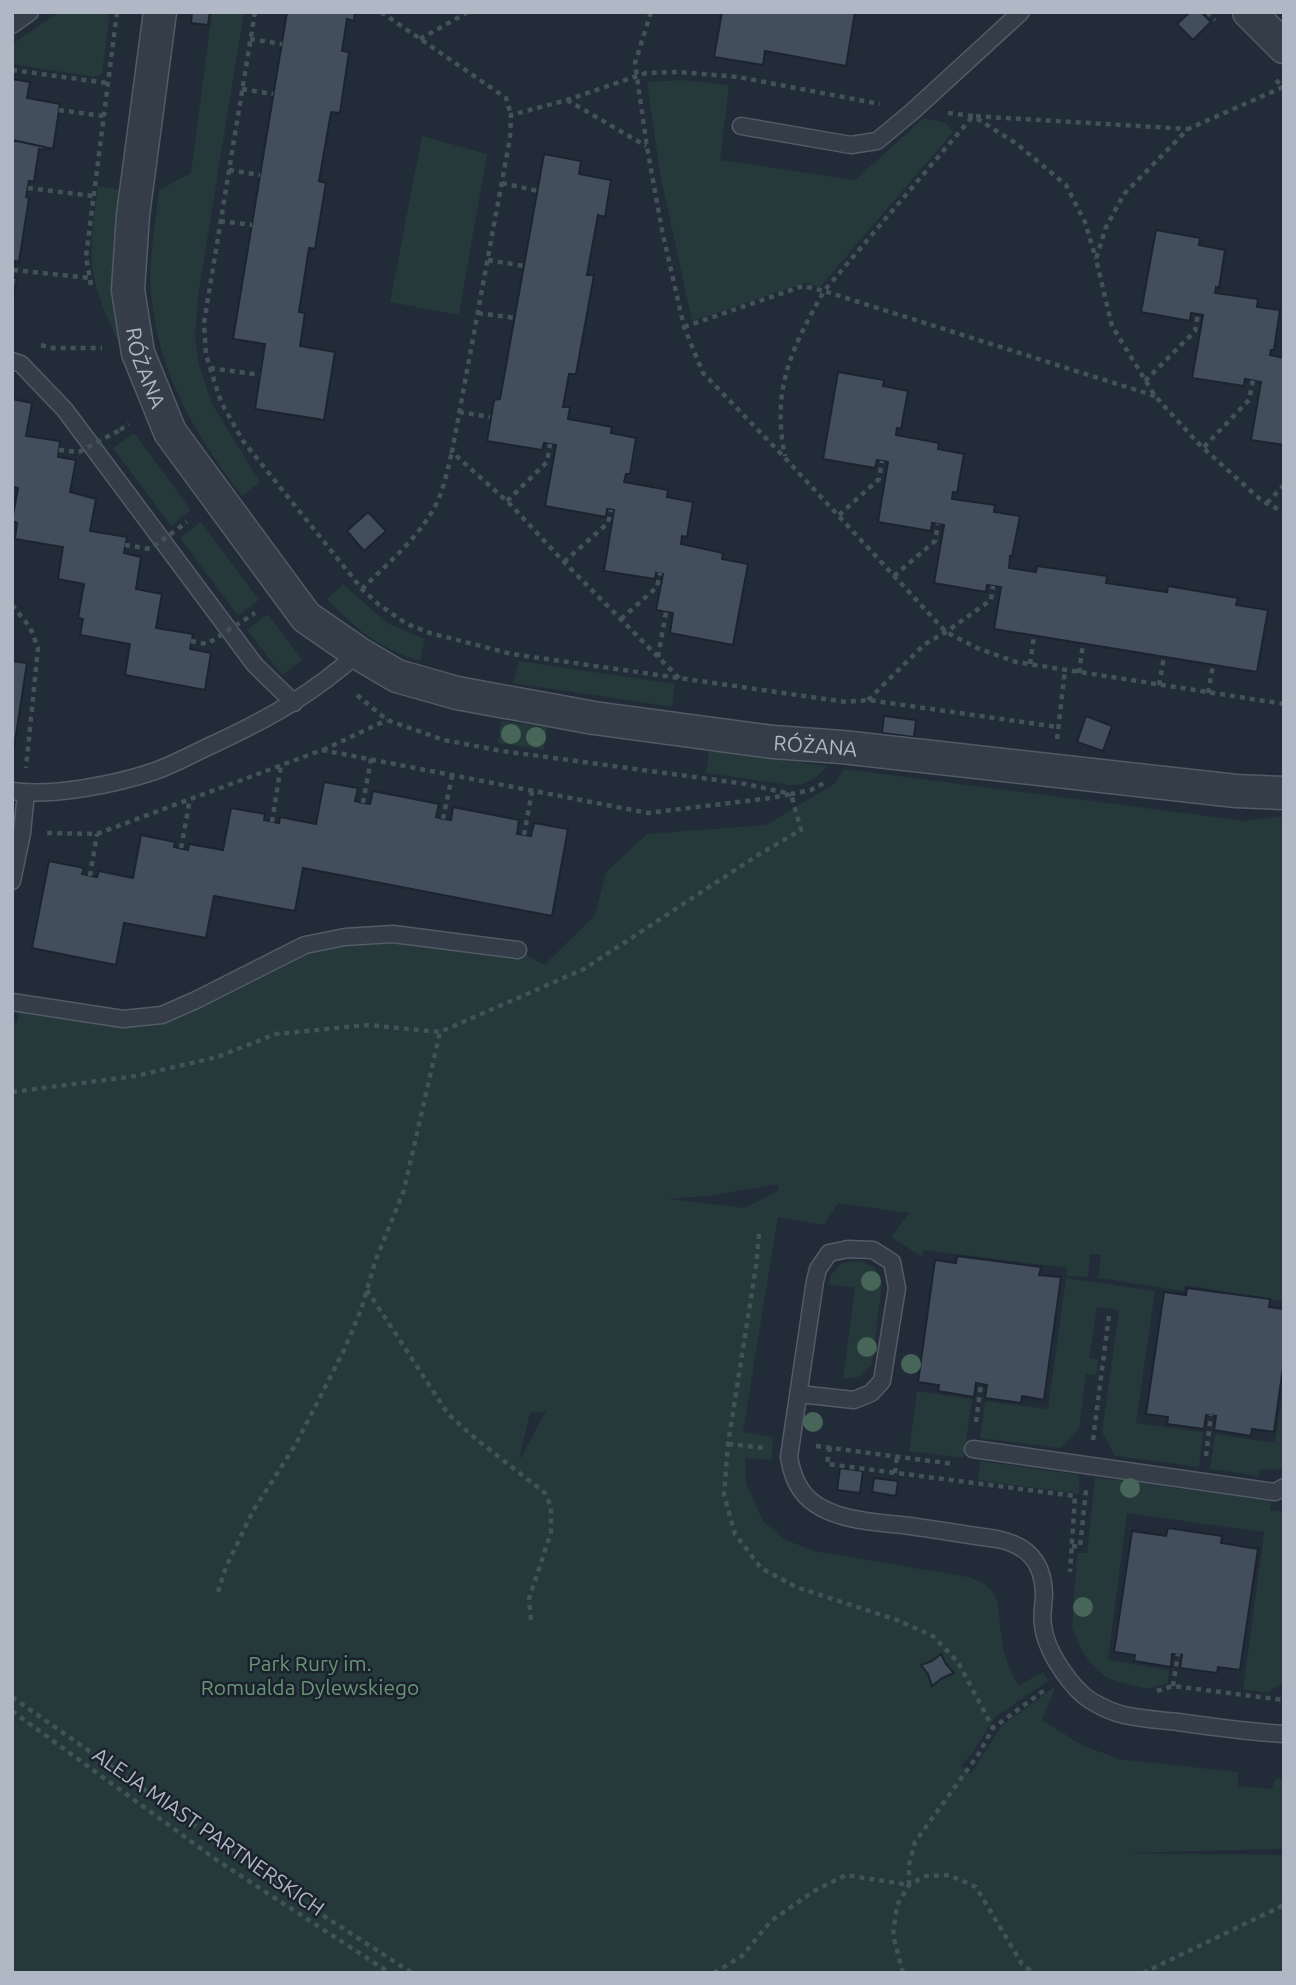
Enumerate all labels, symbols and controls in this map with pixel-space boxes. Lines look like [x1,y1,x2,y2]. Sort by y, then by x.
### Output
street label: RÓŻANA [122,326,171,412]
street label: RÓŻANA [773,730,859,761]
park label: Park Rury im. Romualda Dylewskiego [201,1651,419,1699]
street label: ALEJA MIAST PARTNERSKICH [89,1742,329,1920]

